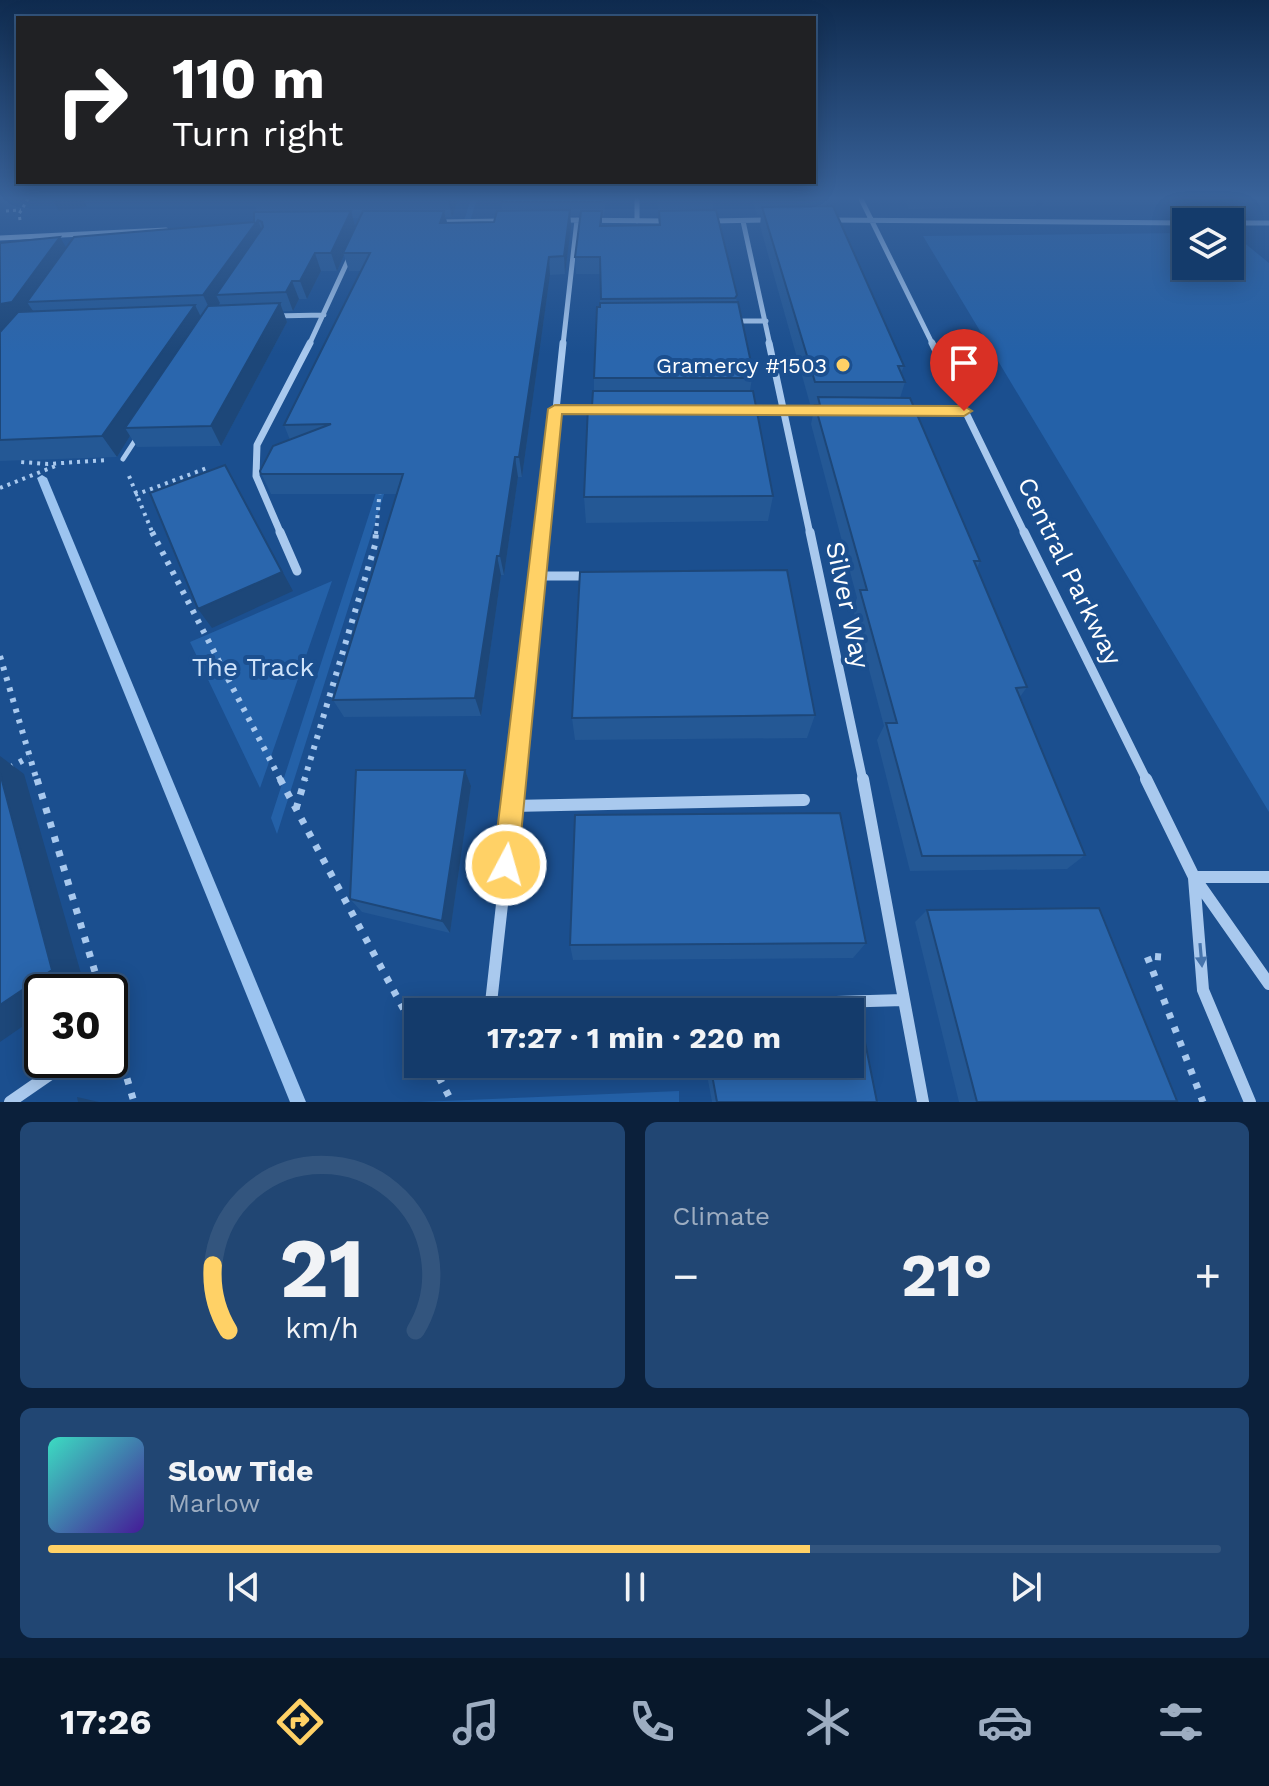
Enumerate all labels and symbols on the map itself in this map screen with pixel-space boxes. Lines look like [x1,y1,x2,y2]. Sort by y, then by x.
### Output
pin [930,329,998,411]
place label: Gramercy #1503 [656,353,827,378]
marker: Gramercy #1503 [834,356,852,374]
street label: Central Parkway [1012,472,1129,670]
street label: Silver Way [820,539,876,672]
park label: The Track [192,652,315,682]
position arrow [464,823,548,907]
one-way arrow [1194,943,1207,968]
speed limit sign: 30 [24,974,128,1078]

